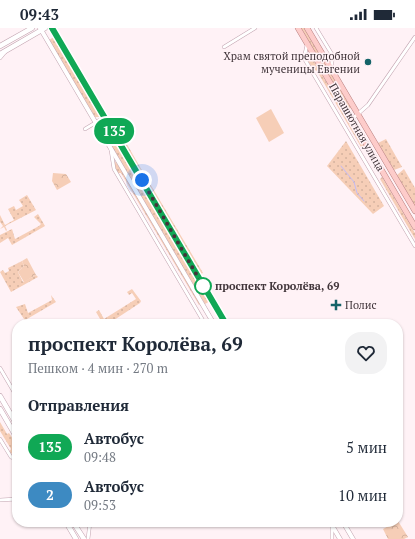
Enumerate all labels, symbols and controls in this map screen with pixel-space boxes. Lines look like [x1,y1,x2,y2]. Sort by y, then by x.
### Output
text: 09:43 [20,4,59,24]
place label: Храм святой преподобной мученицы Евгении [224,49,360,76]
marker: Храм святой преподобной мученицы Евгении [363,57,373,67]
street label: Парашютная улица [326,80,388,174]
line badge: 135 [91,118,137,144]
text: 135 [102,121,126,140]
your location [132,170,152,190]
marker: проспект Королёва, 69 [194,277,212,295]
place label: проспект Королёва, 69 [215,279,339,293]
place label: Полис [345,298,377,312]
marker: Полис [330,299,342,311]
text: проспект Королёва, 69 [28,331,243,356]
button: heart [345,332,387,374]
text: Пешком · 4 мин · 270 m [28,359,168,377]
text: Отправления [28,395,129,415]
text: Автобус [84,428,144,448]
text: 135 [38,437,62,456]
text: 5 мин [346,437,387,457]
text: 09:48 [84,448,116,466]
text: Автобус [84,476,144,496]
text: 2 [46,485,54,504]
text: 10 мин [338,485,387,505]
text: 09:53 [84,496,116,514]

